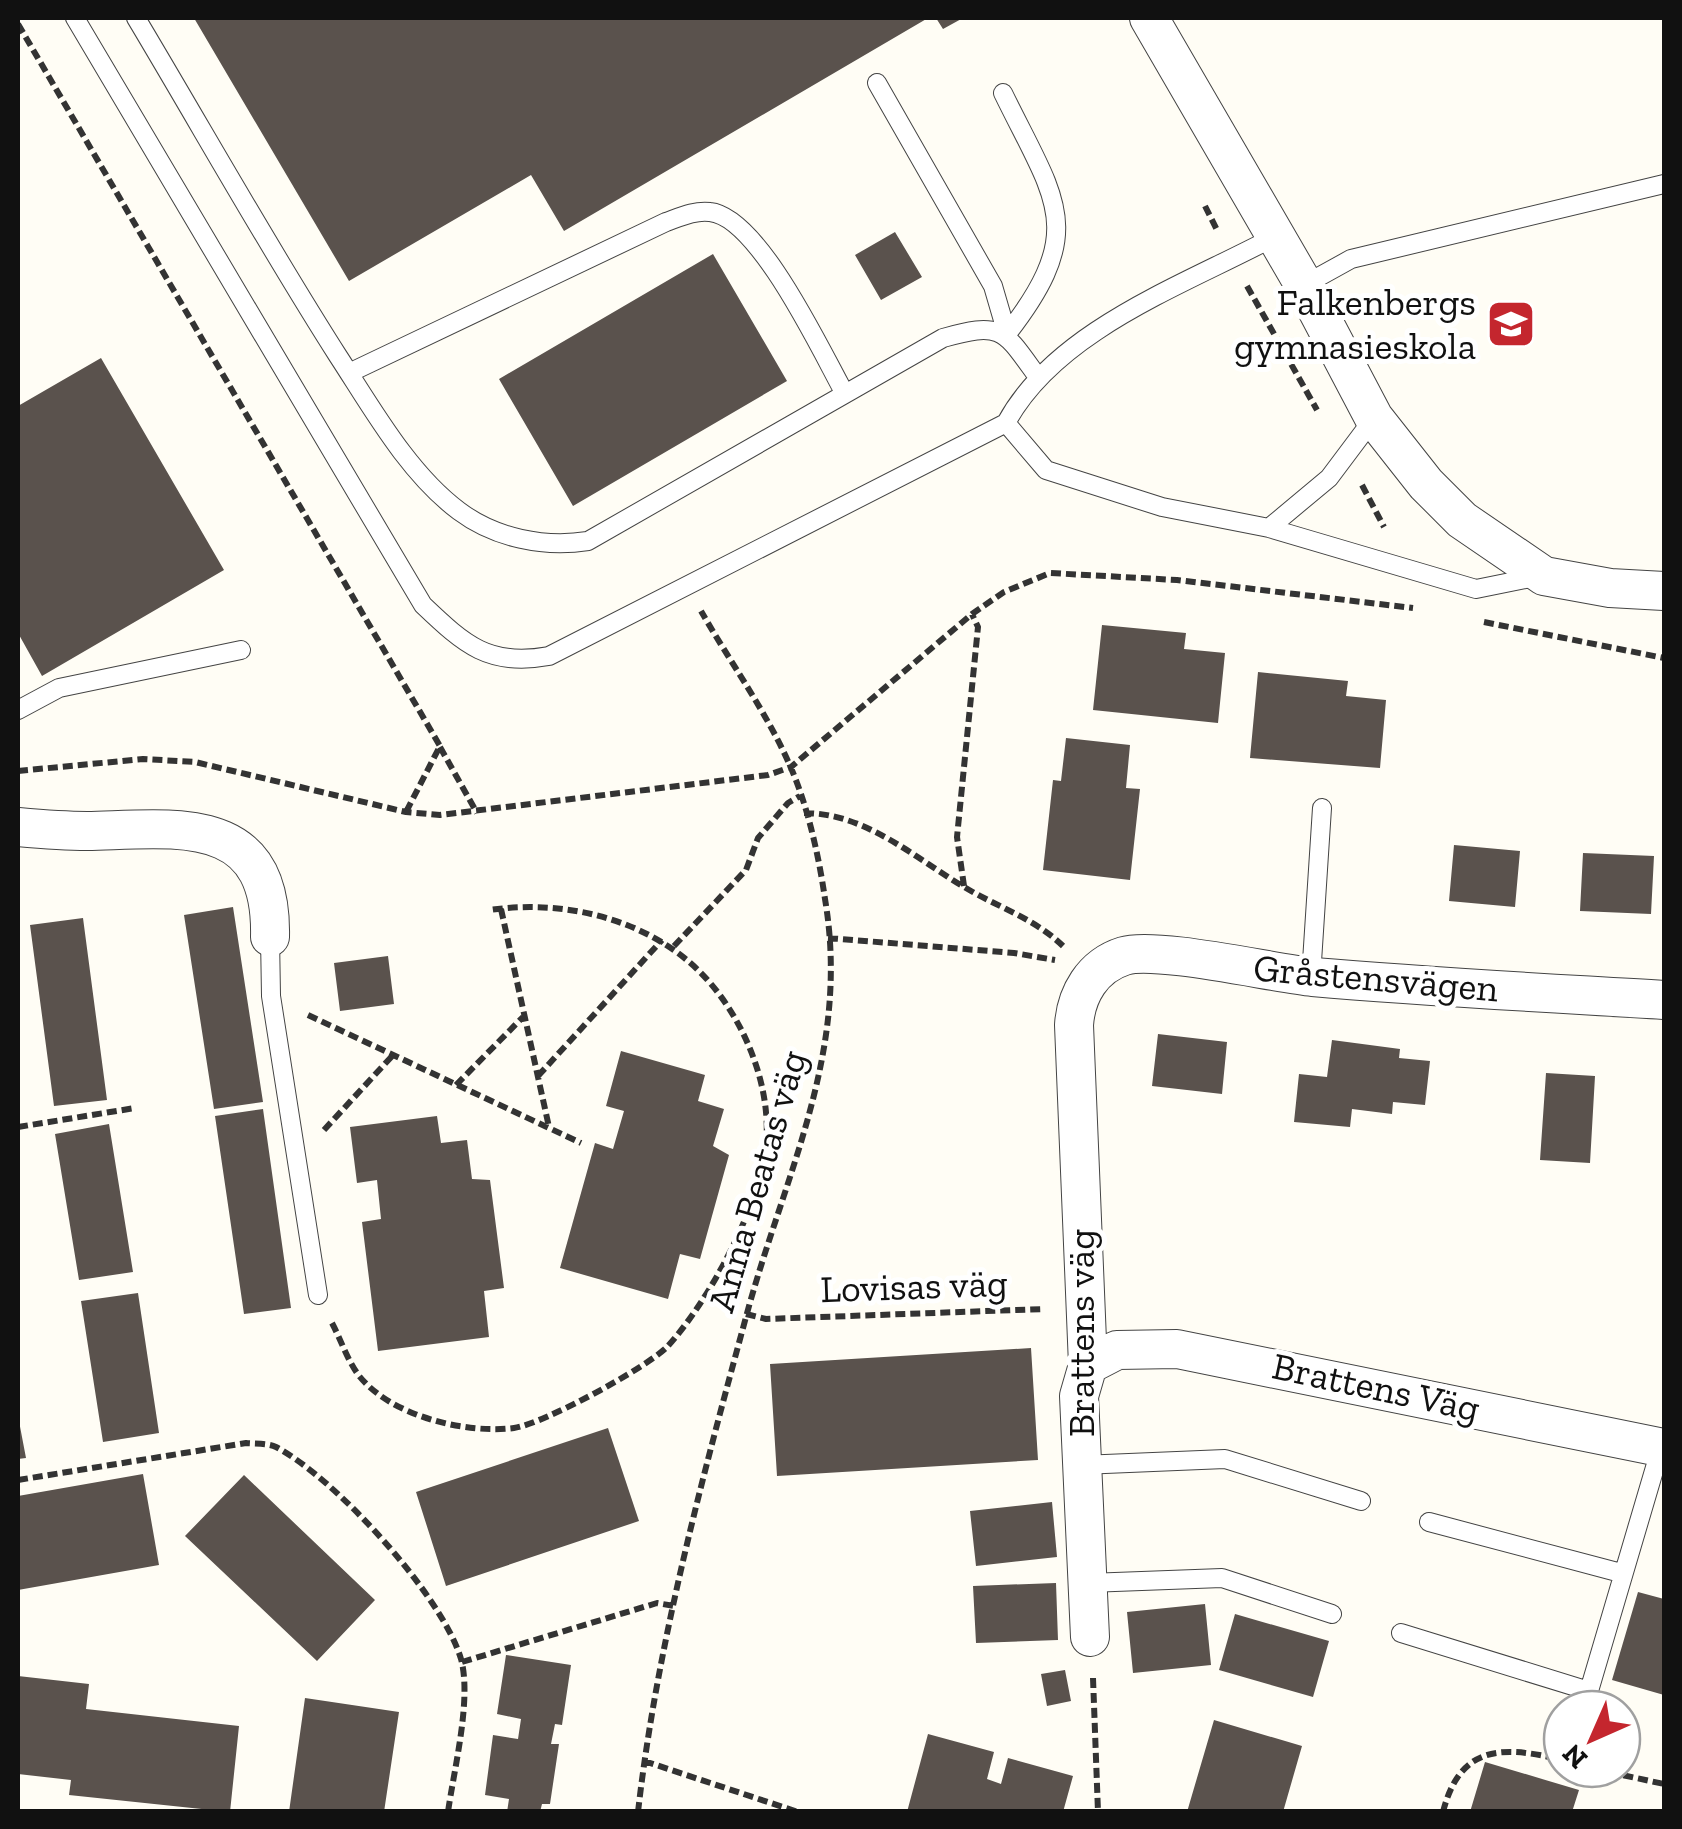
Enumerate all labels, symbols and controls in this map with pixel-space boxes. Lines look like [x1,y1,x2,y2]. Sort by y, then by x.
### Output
place label: Falkenbergs gymnasieskola [1234,279,1476,369]
school or university icon: Falkenbergs gymnasieskola [1485,298,1537,350]
street label: Gråstensvägen [1252,944,1501,1012]
street label: Anna Beatas väg [698,1045,816,1317]
street label: Brattens väg [1058,1229,1104,1437]
street label: Lovisas väg [820,1260,1009,1312]
street label: Brattens Väg [1268,1343,1484,1431]
north arrow [1542,1689,1642,1789]
text: N [1555,1737,1594,1776]

